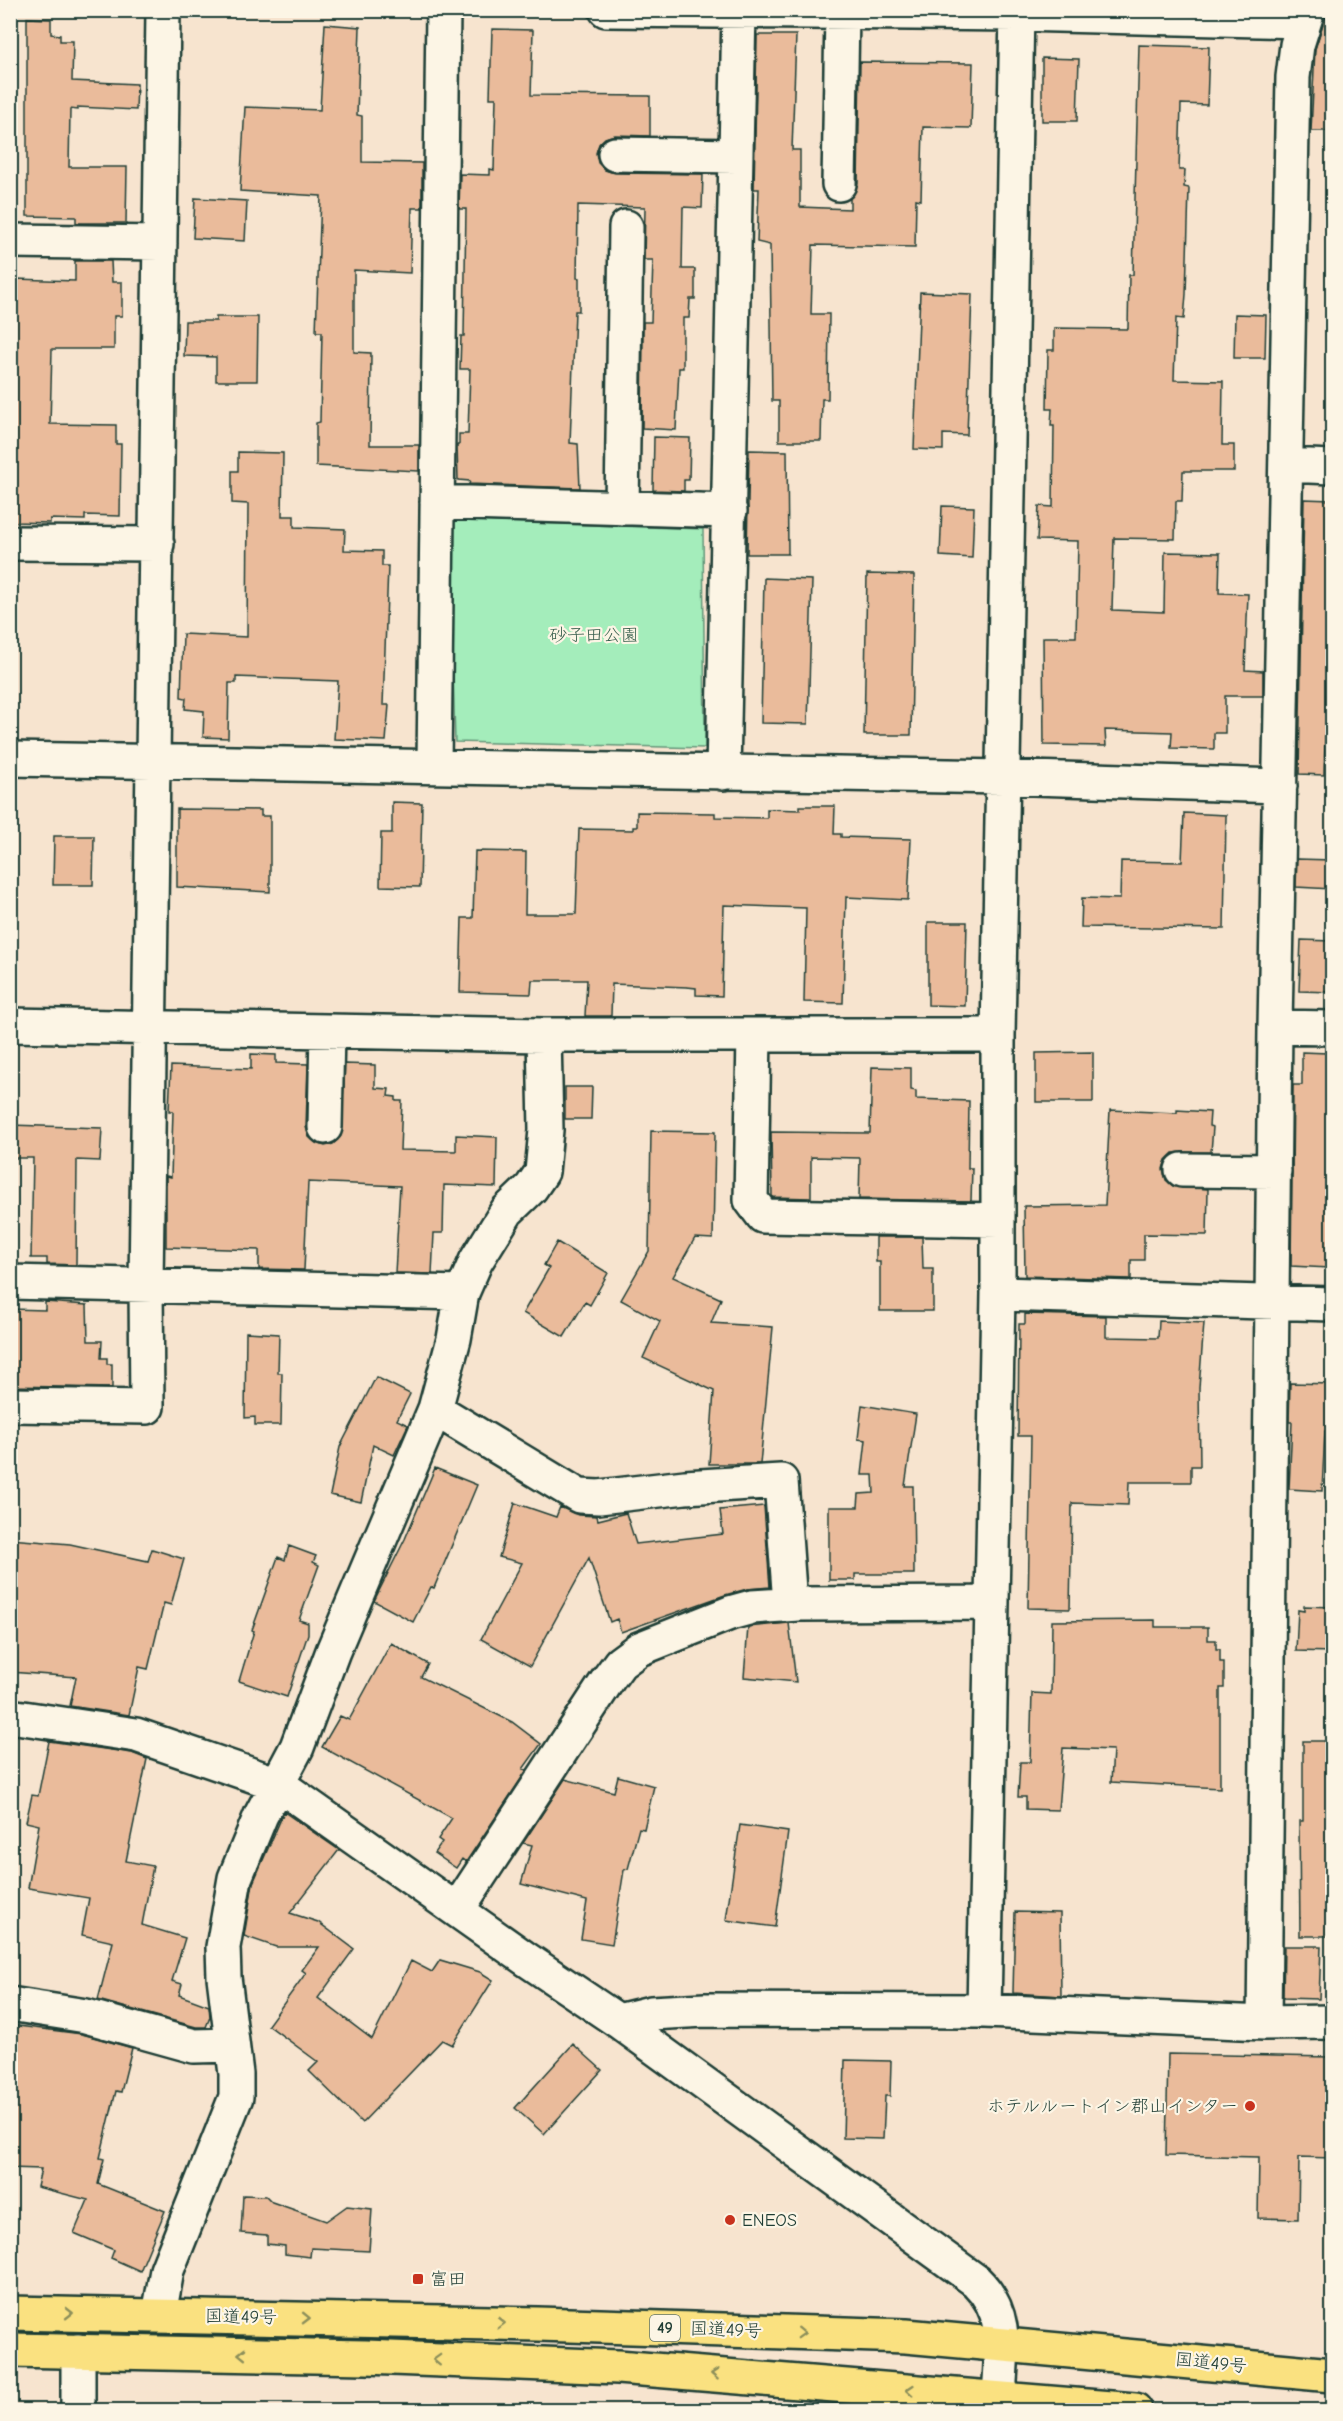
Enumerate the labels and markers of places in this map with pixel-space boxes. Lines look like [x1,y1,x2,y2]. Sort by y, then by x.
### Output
place label: ホテルルートイン郡山インター [987,2096,1238,2117]
marker: ホテルルートイン郡山インター [1243,2099,1257,2113]
place label: ENEOS [742,2210,797,2231]
marker: ENEOS [723,2213,737,2227]
place label: 富田 [430,2269,466,2290]
marker: 富田 [411,2272,425,2286]

